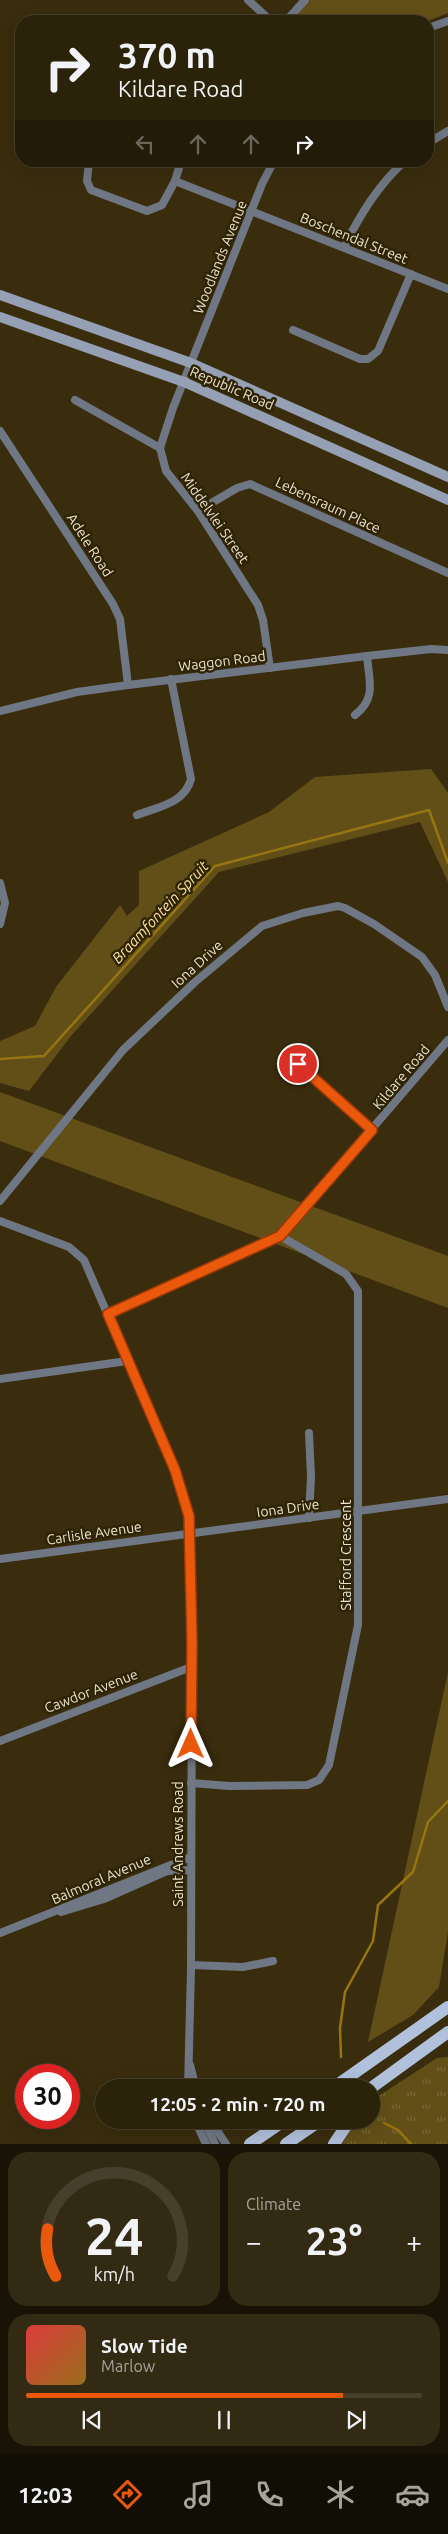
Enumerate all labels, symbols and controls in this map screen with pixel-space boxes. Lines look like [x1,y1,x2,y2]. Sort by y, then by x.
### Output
icon: right [35,35,100,100]
text: 370 m [118,35,216,75]
text: Kildare Road [118,76,243,101]
icon: left [131,130,159,158]
icon: ahead [184,130,212,158]
icon: ahead [237,130,265,158]
icon: right [290,130,318,158]
street label: Woodlands Avenue [190,198,250,316]
street label: Boschendal Street [298,209,411,267]
street label: Republic Road [188,363,276,413]
street label: Middelvlei Street [178,469,253,567]
street label: Lebensraum Place [273,474,383,536]
street label: Adele Road [64,510,116,580]
street label: Waggon Road [178,648,266,674]
water label: Braamfontein Spruit [108,857,212,967]
street label: Iona Drive [168,937,226,991]
street label: Kildare Road [369,1041,433,1113]
pin [277,1043,319,1085]
icon: arrive [284,1050,312,1078]
street label: Iona Drive [256,1496,320,1520]
street label: Stafford Crescent [338,1499,354,1610]
street label: Carlisle Avenue [45,1518,143,1548]
street label: Cawdor Avenue [42,1666,140,1716]
position arrow [164,1717,216,1769]
street label: Saint Andrews Road [170,1781,186,1907]
street label: Balmoral Avenue [49,1851,153,1907]
speed limit sign: 30 [15,2064,80,2129]
text: 12:05 · 2 min · 720 m [150,2093,325,2115]
text: Climate [246,2195,301,2213]
text: 24 [85,2207,143,2265]
text: 23° [306,2220,362,2262]
text: − [246,2226,262,2257]
text: + [406,2226,422,2257]
text: km/h [93,2264,135,2284]
text: Slow Tide [101,2335,188,2357]
text: Marlow [101,2357,155,2375]
icon: previous [78,2406,106,2434]
icon: pause [210,2406,238,2434]
icon: next [342,2406,370,2434]
icon: directions [110,2477,145,2512]
icon: music [181,2477,216,2512]
icon: phone [252,2477,287,2512]
icon: climate [323,2477,358,2512]
icon: car [395,2477,430,2512]
text: 12:03 [18,2482,73,2507]

